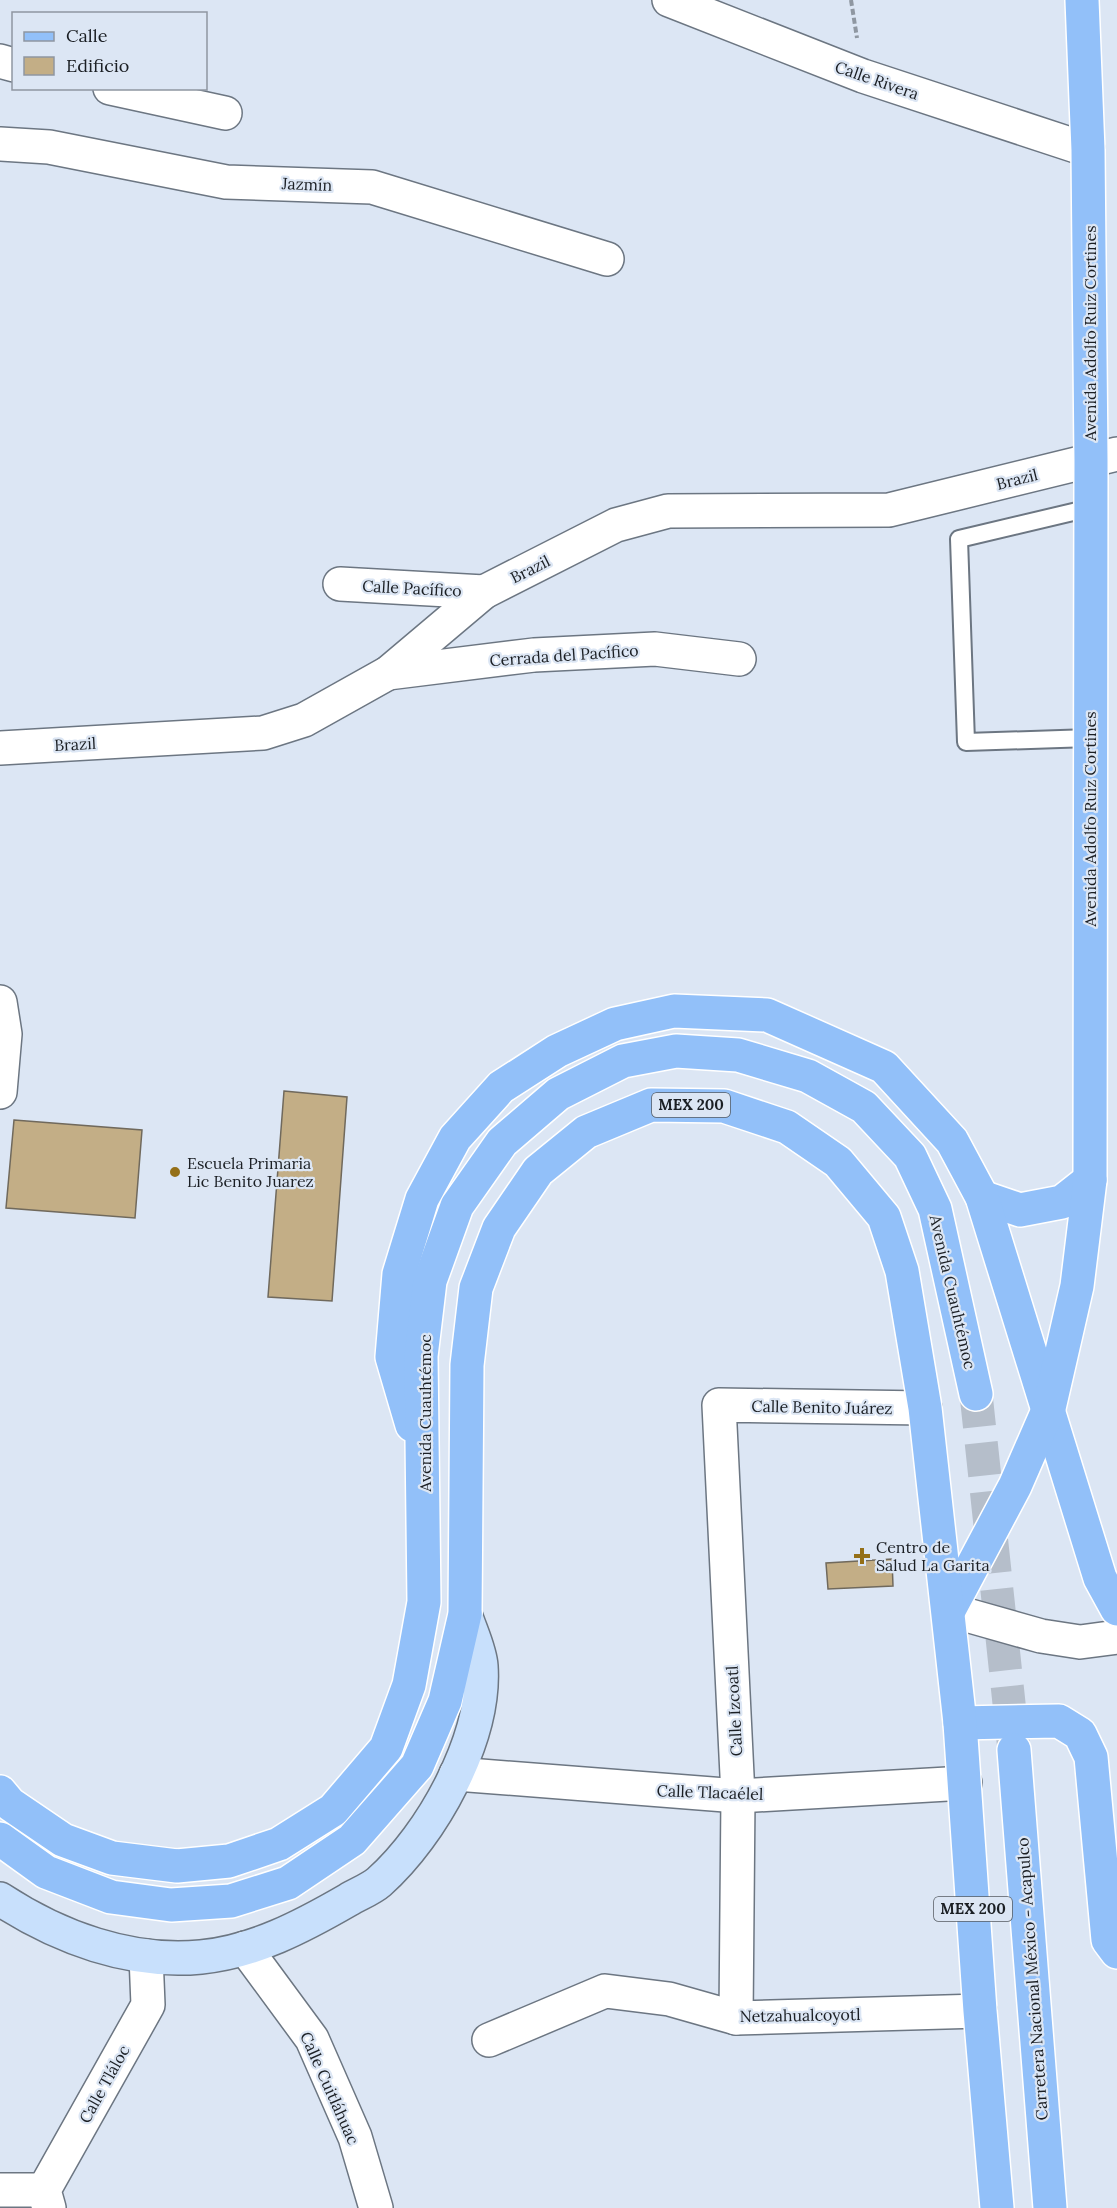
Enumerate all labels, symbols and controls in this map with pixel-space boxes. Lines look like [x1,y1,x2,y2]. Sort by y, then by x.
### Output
legend [12,12,207,90]
text: Calle [66,24,108,47]
text: Edificio [66,54,129,77]
street label: Calle Rivera [832,56,922,104]
street label: Jazmín [280,173,333,195]
street label: Avenida Adolfo Ruiz Cortines [1080,225,1100,442]
street label: Brazil [994,464,1040,494]
street label: Brazil [507,551,553,587]
street label: Calle Pacífico [362,575,462,601]
street label: Cerrada del Pacífico [489,640,639,670]
street label: Avenida Adolfo Ruiz Cortines [1080,711,1100,928]
street label: Brazil [54,733,96,755]
road number: MEX 200 [652,1093,730,1117]
place label: Escuela Primaria Lic Benito Juarez [187,1153,314,1191]
marker: Escuela Primaria Lic Benito Juarez [168,1165,182,1179]
street label: Avenida Cuauhtémoc [925,1212,980,1371]
street label: Avenida Cuauhtémoc [415,1334,435,1493]
street label: Calle Benito Juárez [751,1396,893,1418]
place label: Centro de Salud La Garita [876,1537,990,1575]
marker: Centro de Salud La Garita [853,1547,871,1565]
street label: Calle Izcoatl [722,1665,746,1757]
street label: Calle Tlacaélel [656,1780,764,1804]
street label: Carretera Nacional México - Acapulco [1012,1837,1052,2121]
road number: MEX 200 [934,1897,1012,1921]
street label: Netzahualcoyotl [739,2004,861,2026]
street label: Calle Cuitláhuac [296,2029,364,2147]
street label: Calle Tláloc [74,2041,134,2127]

